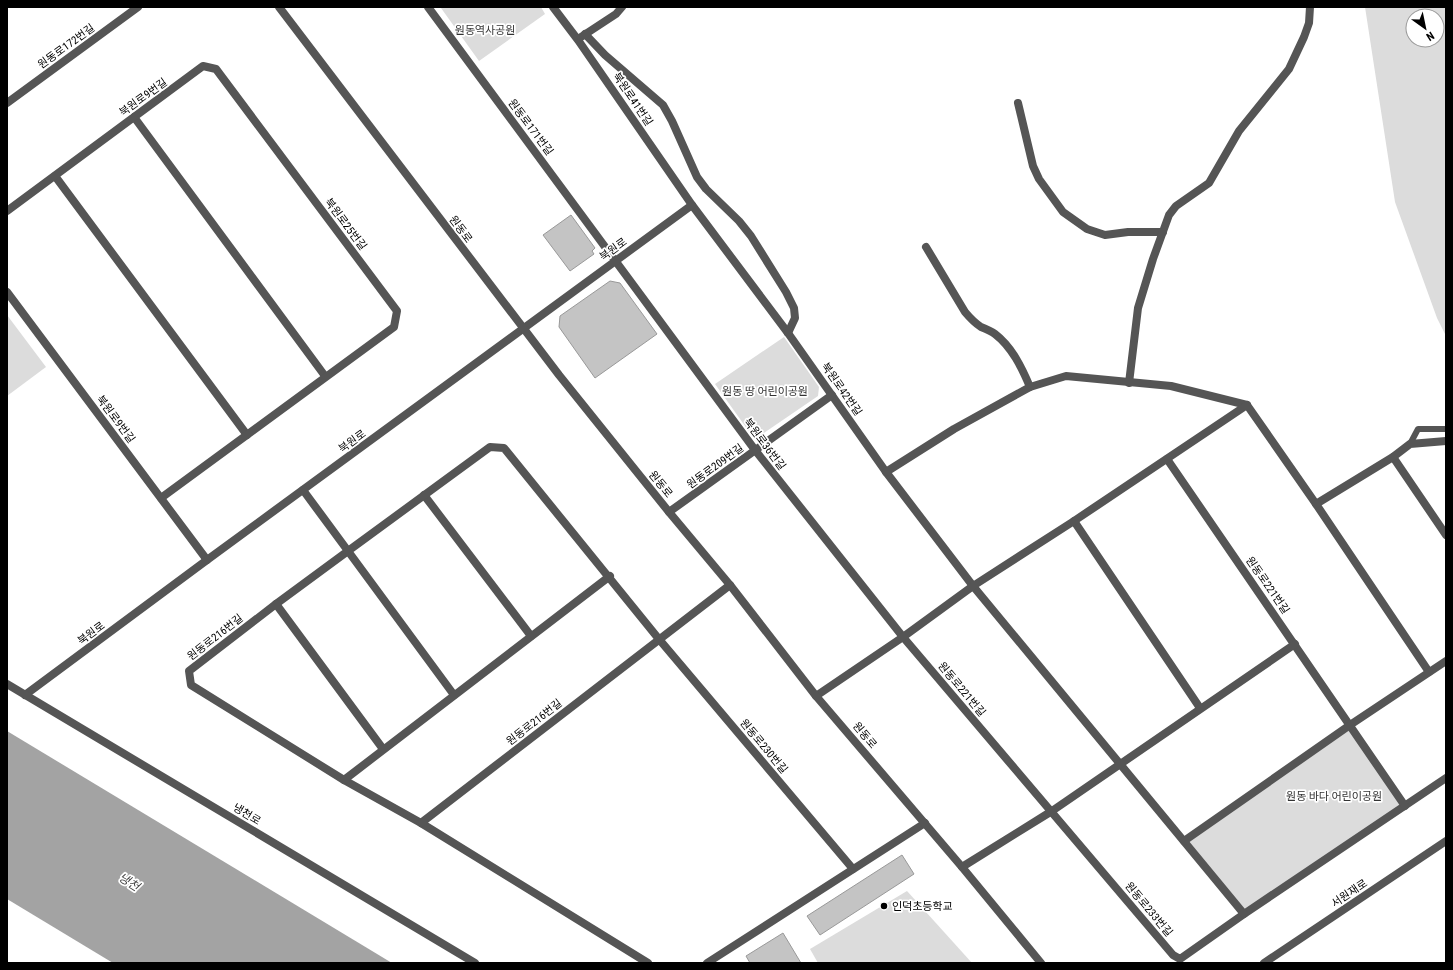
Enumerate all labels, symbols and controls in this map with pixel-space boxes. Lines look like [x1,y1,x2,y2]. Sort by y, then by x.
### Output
north arrow [1405,8,1445,48]
street label: 원동로172번길 [35,21,97,71]
park label: 원동역사공원 [455,24,515,37]
text: N [1424,29,1437,43]
street label: 북원로41번길 [610,70,655,128]
street label: 북원로9번길 [117,76,170,119]
street label: 원동로171번길 [505,97,556,158]
street label: 북원로25번길 [322,196,369,253]
street label: 원동로 [446,213,475,245]
street label: 북원로 [597,235,629,264]
street label: 북원로42번길 [819,360,865,418]
park label: 원동 땅 어린이공원 [722,385,808,398]
street label: 북원로9번길 [94,393,138,446]
street label: 북원로36번길 [741,416,788,473]
street label: 북원로 [336,427,368,456]
street label: 원동로209번길 [684,441,746,491]
street label: 원동로 [646,468,675,500]
street label: 원동로221번길 [1243,554,1292,616]
street label: 원동로216번길 [185,612,246,663]
street label: 북원로 [75,619,107,648]
street label: 원동로221번길 [935,660,988,719]
street label: 원동로216번길 [504,697,565,748]
street label: 원동로230번길 [737,717,790,776]
street label: 원동로 [850,720,879,751]
park label: 원동 바다 어린이공원 [1286,790,1382,803]
street label: 냉천로 [230,801,263,828]
water label: 냉천 [116,870,144,895]
street label: 서원재로 [1329,877,1370,910]
street label: 원동로233번길 [1122,880,1175,939]
place label: 인덕초등학교 [892,900,953,913]
marker: 인덕초등학교 [879,901,889,911]

